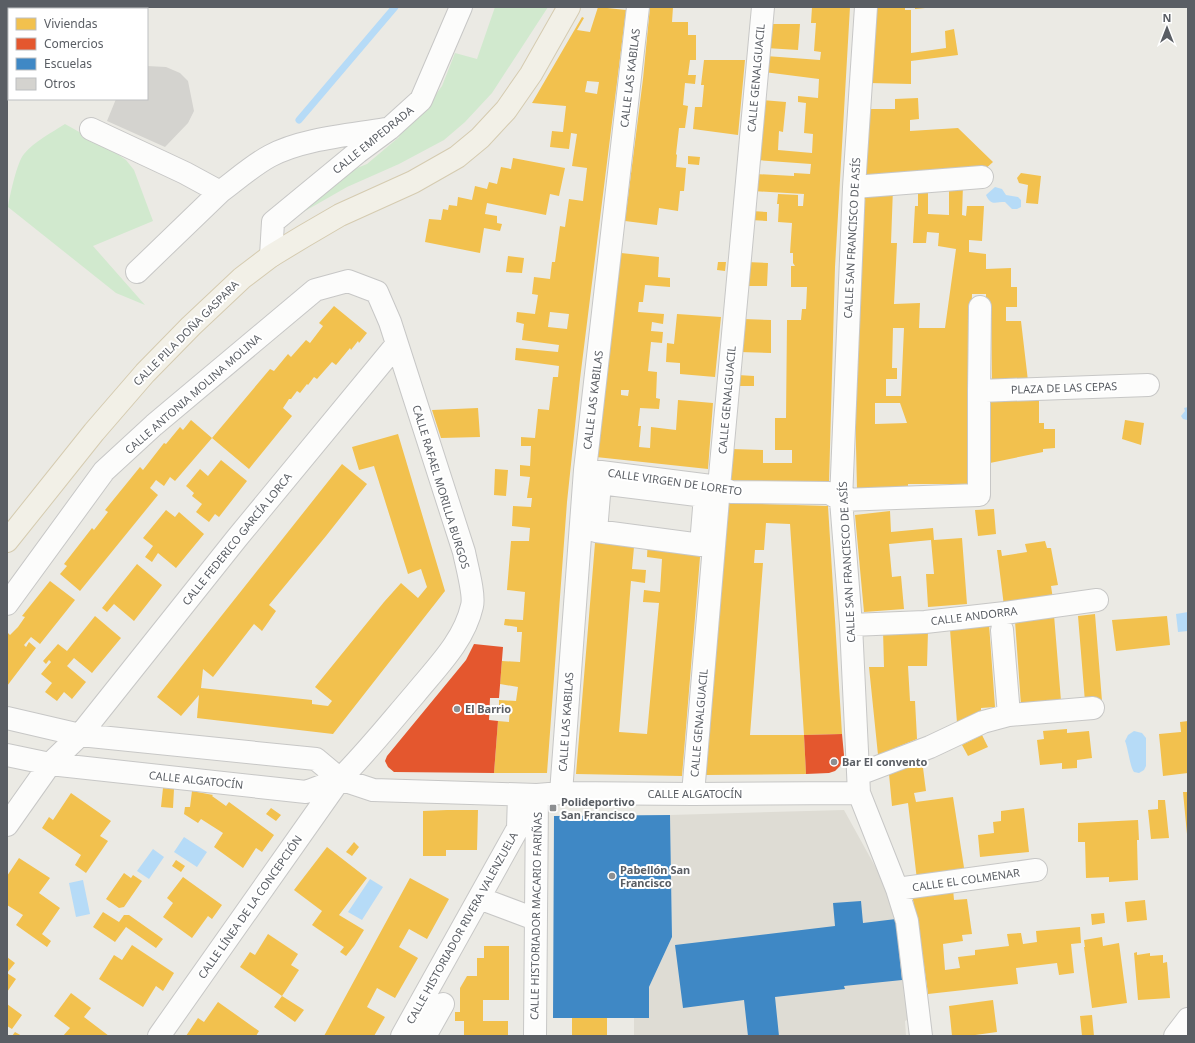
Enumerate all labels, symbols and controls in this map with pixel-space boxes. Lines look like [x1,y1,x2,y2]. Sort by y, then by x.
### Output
legend [8,8,148,100]
north arrow [1147,8,1187,48]
text: N [1163,10,1171,25]
text: Viviendas [44,15,98,32]
street label: CALLE GENALGUACIL [743,23,768,133]
street label: CALLE LAS KABILAS [616,28,643,128]
text: Comercios [44,35,104,52]
text: Escuelas [44,55,92,72]
text: Otros [44,75,76,92]
street label: CALLE EMPEDRADA [329,102,417,177]
street label: CALLE SAN FRANCISCO DE ASÍS [840,157,863,319]
street label: CALLE PILA DOÑA GASPARA [130,276,242,389]
street label: CALLE ANTONIA MOLINA MOLINA [121,330,265,457]
street label: CALLE GENALGUACIL [714,345,739,455]
street label: CALLE LAS KABILAS [579,350,606,450]
street label: PLAZA DE LAS CEPAS [1010,378,1118,397]
street label: CALLE RAFAEL MORILLA BURGOS [409,403,474,571]
street label: CALLE VIRGEN DE LORETO [607,465,743,498]
street label: CALLE FEDERICO GARCÍA LORCA [178,468,295,608]
street label: CALLE SAN FRANCISCO DE ASÍS [835,481,858,643]
street label: CALLE ANDORRA [930,603,1019,628]
street label: CALLE GENALGUACIL [686,668,711,778]
street label: CALLE LAS KABILAS [555,672,576,772]
place label: El Barrio [465,701,511,716]
marker: El Barrio [452,704,462,714]
place label: Bar El convento [842,754,927,769]
marker: Bar El convento [829,757,839,767]
street label: CALLE ALGATOCÍN [148,767,244,792]
street label: CALLE ALGATOCÍN [648,786,742,801]
place label: Polideportivo San Francisco [561,794,635,822]
marker: Polideportivo San Francisco [548,803,558,813]
street label: CALLE HISTORIADOR MACARIO FARIÑAS [526,812,545,1020]
street label: CALLE HISTORIADOR RIVERA VALENZUELA [402,828,521,1027]
street label: CALLE LÍNEA DE LA CONCEPCIÓN [194,832,305,981]
place label: Pabellón San Francisco [620,862,690,890]
street label: CALLE EL COLMENAR [911,864,1021,894]
marker: Pabellón San Francisco [607,871,617,881]

